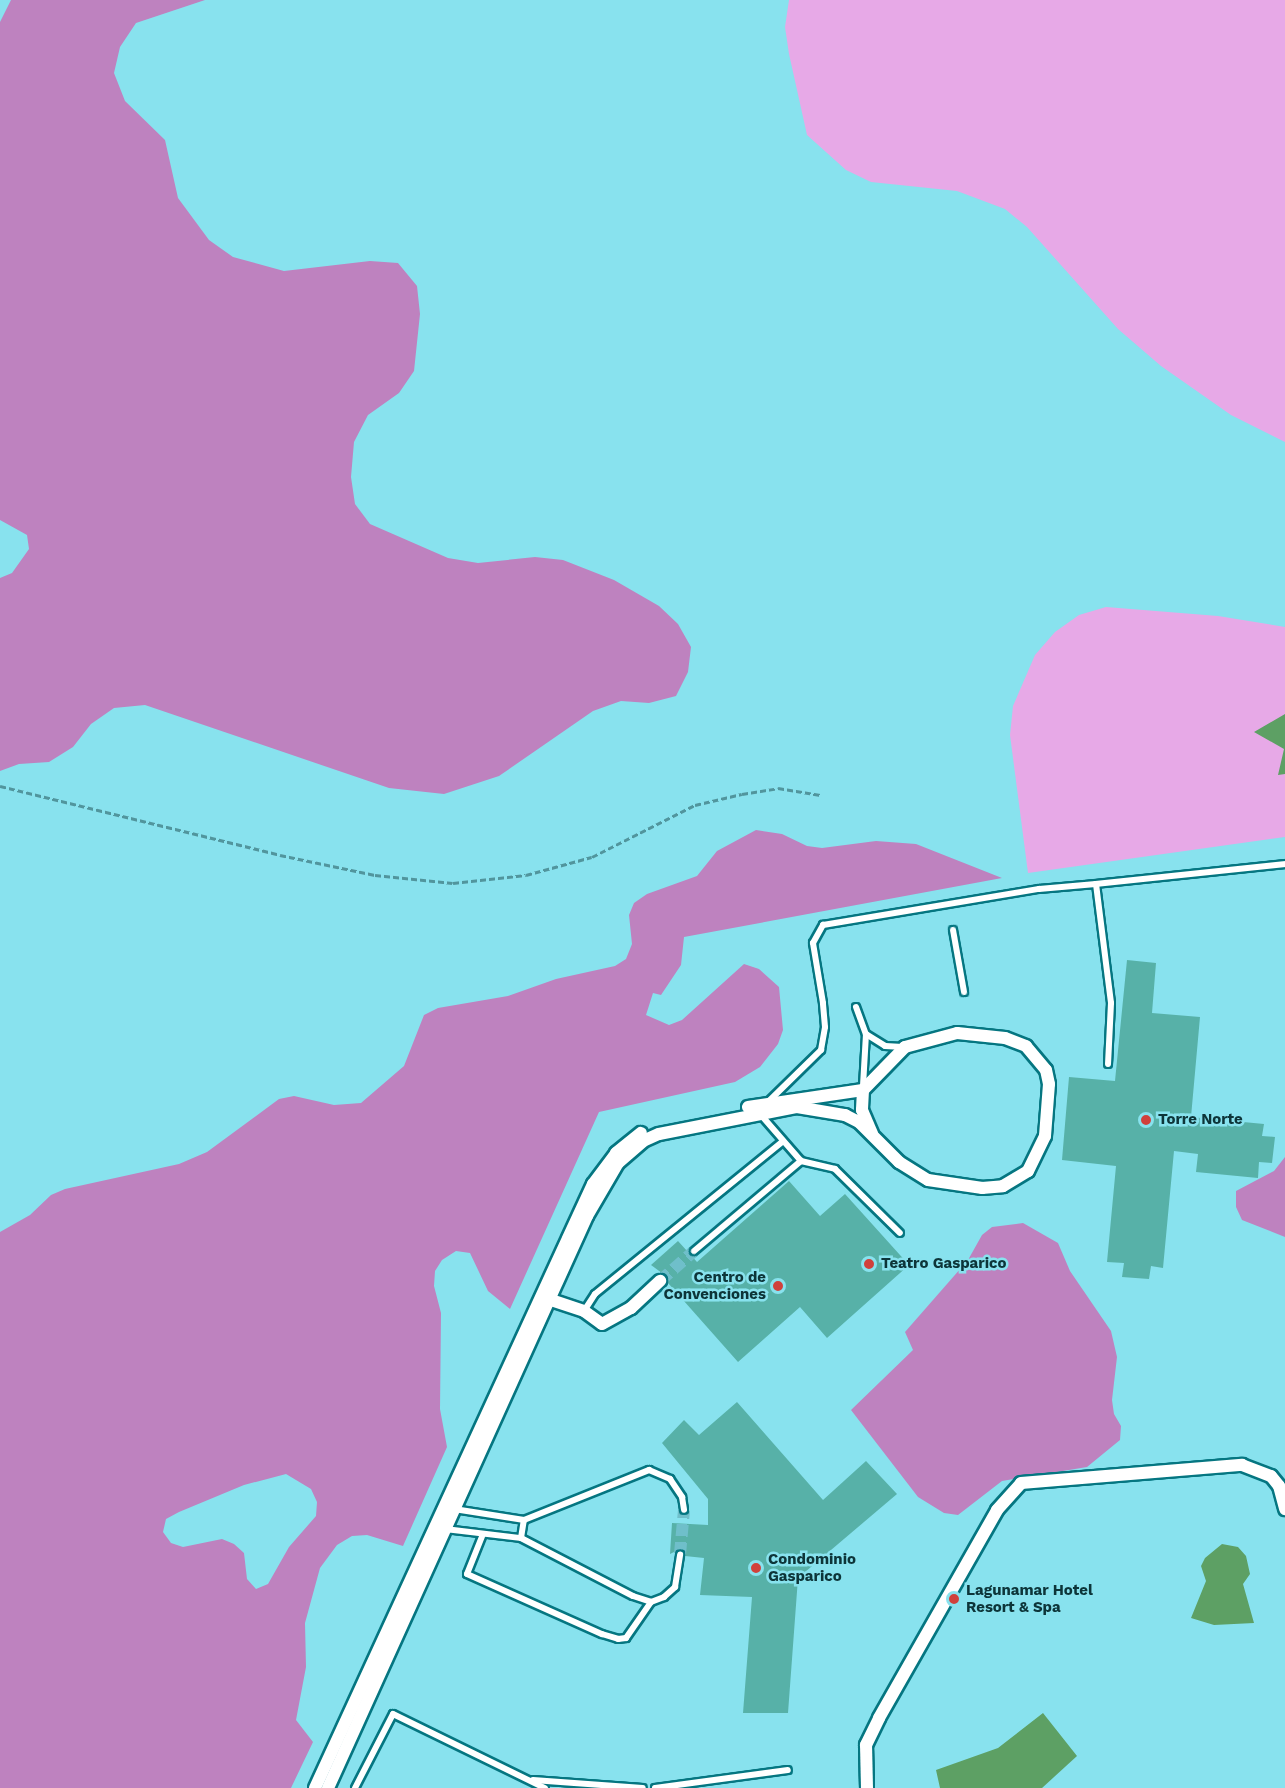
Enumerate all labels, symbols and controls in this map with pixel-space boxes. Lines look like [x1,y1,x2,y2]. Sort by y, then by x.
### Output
place label: Torre Norte [1158,1111,1243,1129]
marker: Torre Norte [1139,1113,1153,1127]
place label: Teatro Gasparico [881,1255,1007,1273]
marker: Teatro Gasparico [862,1257,876,1271]
place label: Centro de Convenciones [664,1268,766,1303]
marker: Centro de Convenciones [771,1279,785,1293]
place label: Condominio Gasparico [768,1550,856,1585]
marker: Condominio Gasparico [749,1561,763,1575]
place label: Lagunamar Hotel Resort & Spa [966,1581,1093,1616]
marker: Lagunamar Hotel Resort & Spa [947,1592,961,1606]

